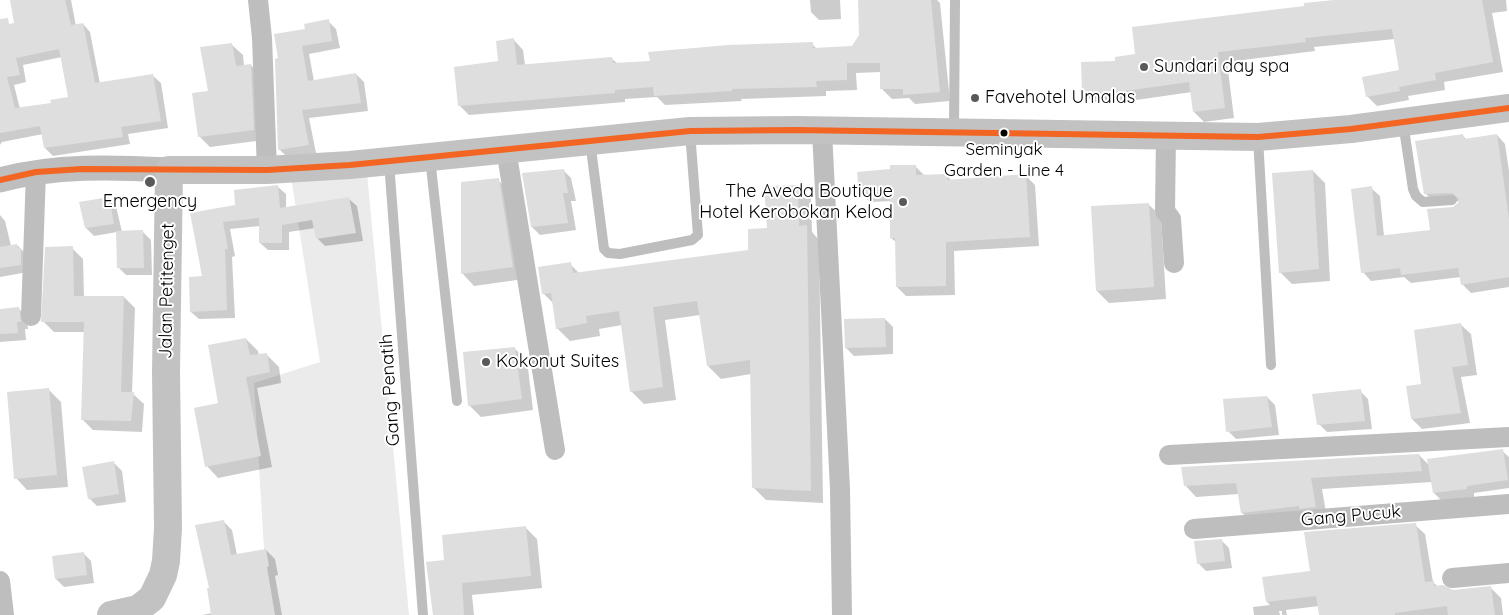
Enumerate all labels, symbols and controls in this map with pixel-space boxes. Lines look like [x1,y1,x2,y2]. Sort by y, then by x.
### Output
place label: Sundari day spa [1154,56,1289,78]
marker: Sundari day spa [1138,61,1150,73]
place label: Favehotel Umalas [985,87,1135,109]
marker: Favehotel Umalas [969,92,981,104]
marker: Seminyak Garden - Line 4 [999,128,1009,138]
place label: Seminyak Garden - Line 4 [944,140,1064,180]
marker: Emergency [143,175,157,189]
place label: The Aveda Boutique Hotel Kerobokan Kelod [699,181,893,223]
place label: Emergency [103,191,197,213]
marker: The Aveda Boutique Hotel Kerobokan Kelod [897,196,909,208]
street label: Jalan Petitenget [155,223,179,359]
street label: Gang Penatih [375,333,405,447]
place label: Kokonut Suites [496,351,619,373]
marker: Kokonut Suites [480,356,492,368]
street label: Gang Pucuk [1300,501,1402,531]

